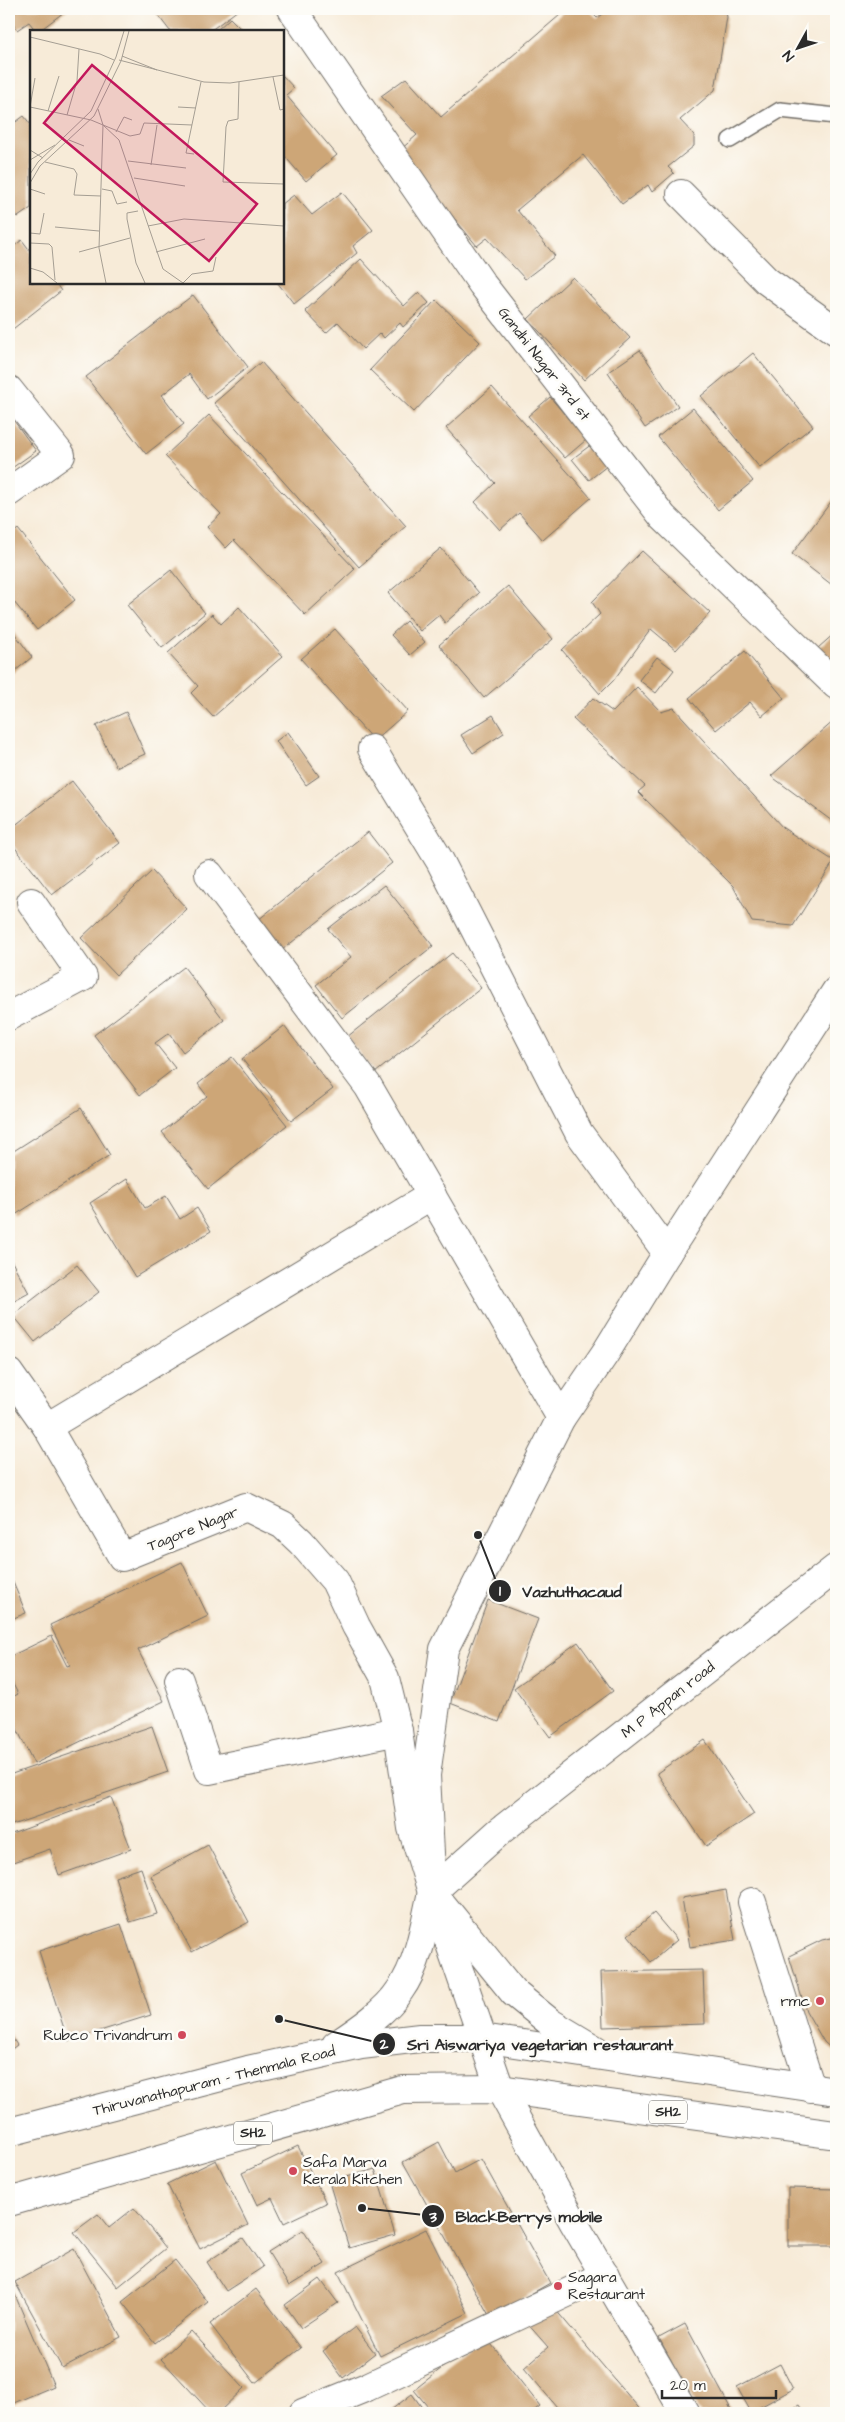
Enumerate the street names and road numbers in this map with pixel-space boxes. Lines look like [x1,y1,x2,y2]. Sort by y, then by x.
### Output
street label: Gandhi Nagar 3rd st [492,303,595,426]
street label: Tagore Nagar [144,1501,242,1558]
street label: M P Appan road [617,1657,719,1743]
street label: Thiruvanathapuram - Thenmala Road [91,2041,338,2121]
road number: SH2 [649,2100,687,2124]
road number: SH2 [234,2122,272,2144]

